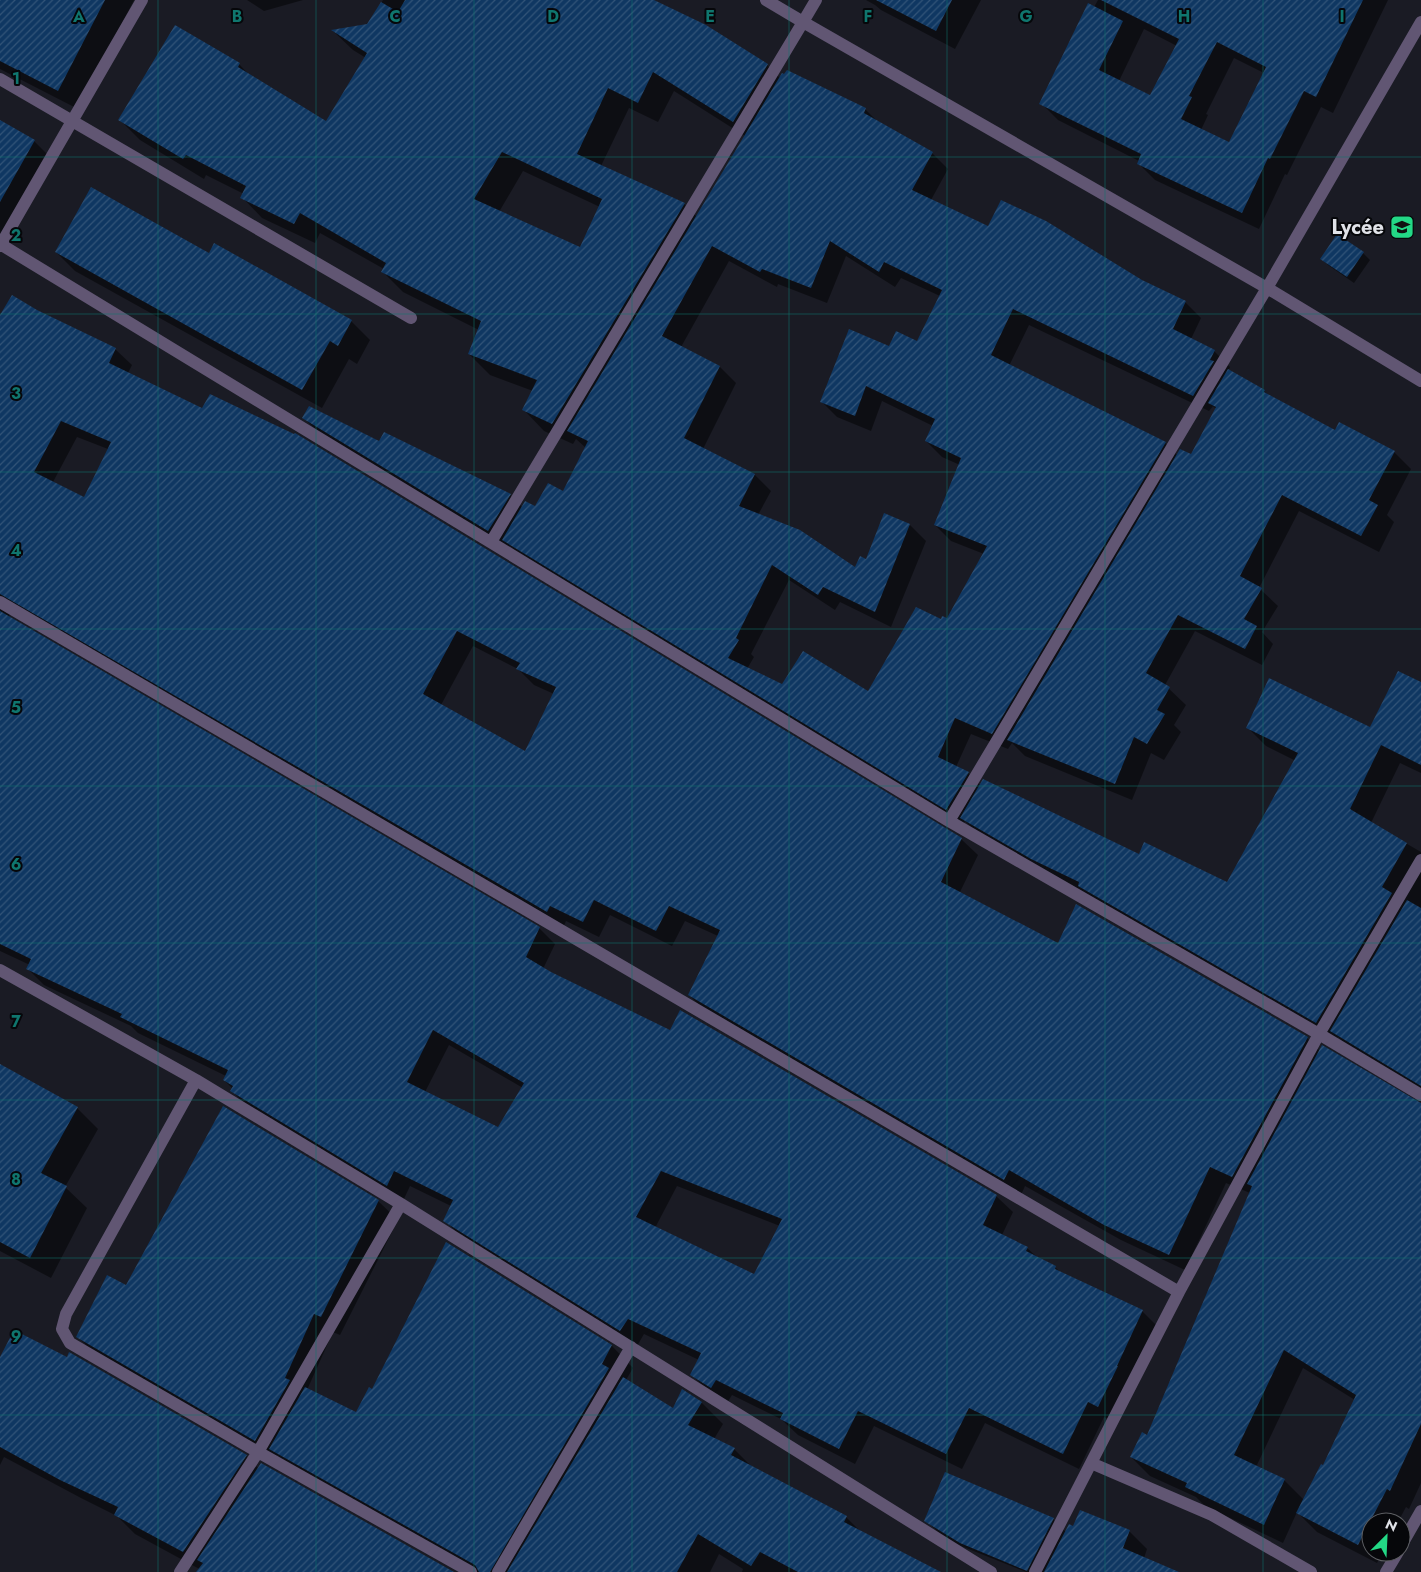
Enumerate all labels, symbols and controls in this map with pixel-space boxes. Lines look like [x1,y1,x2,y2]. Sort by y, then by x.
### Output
text: A [72,5,85,28]
text: B [232,5,242,28]
text: C [389,5,401,28]
text: D [547,5,559,28]
text: E [705,5,715,28]
text: F [864,5,872,28]
text: G [1019,5,1033,28]
text: H [1178,5,1190,28]
text: I [1339,5,1345,28]
text: 1 [12,67,20,90]
place label: Lycée [1332,213,1384,242]
school or university icon: Lycée [1389,214,1415,240]
text: 2 [11,224,21,247]
text: 3 [11,382,21,405]
text: 4 [10,539,22,562]
text: 5 [11,696,21,719]
text: 6 [11,853,21,876]
text: 7 [11,1010,21,1033]
text: 8 [11,1168,21,1191]
text: 9 [11,1325,21,1348]
north arrow [1361,1512,1411,1562]
text: N [1382,1514,1400,1537]

